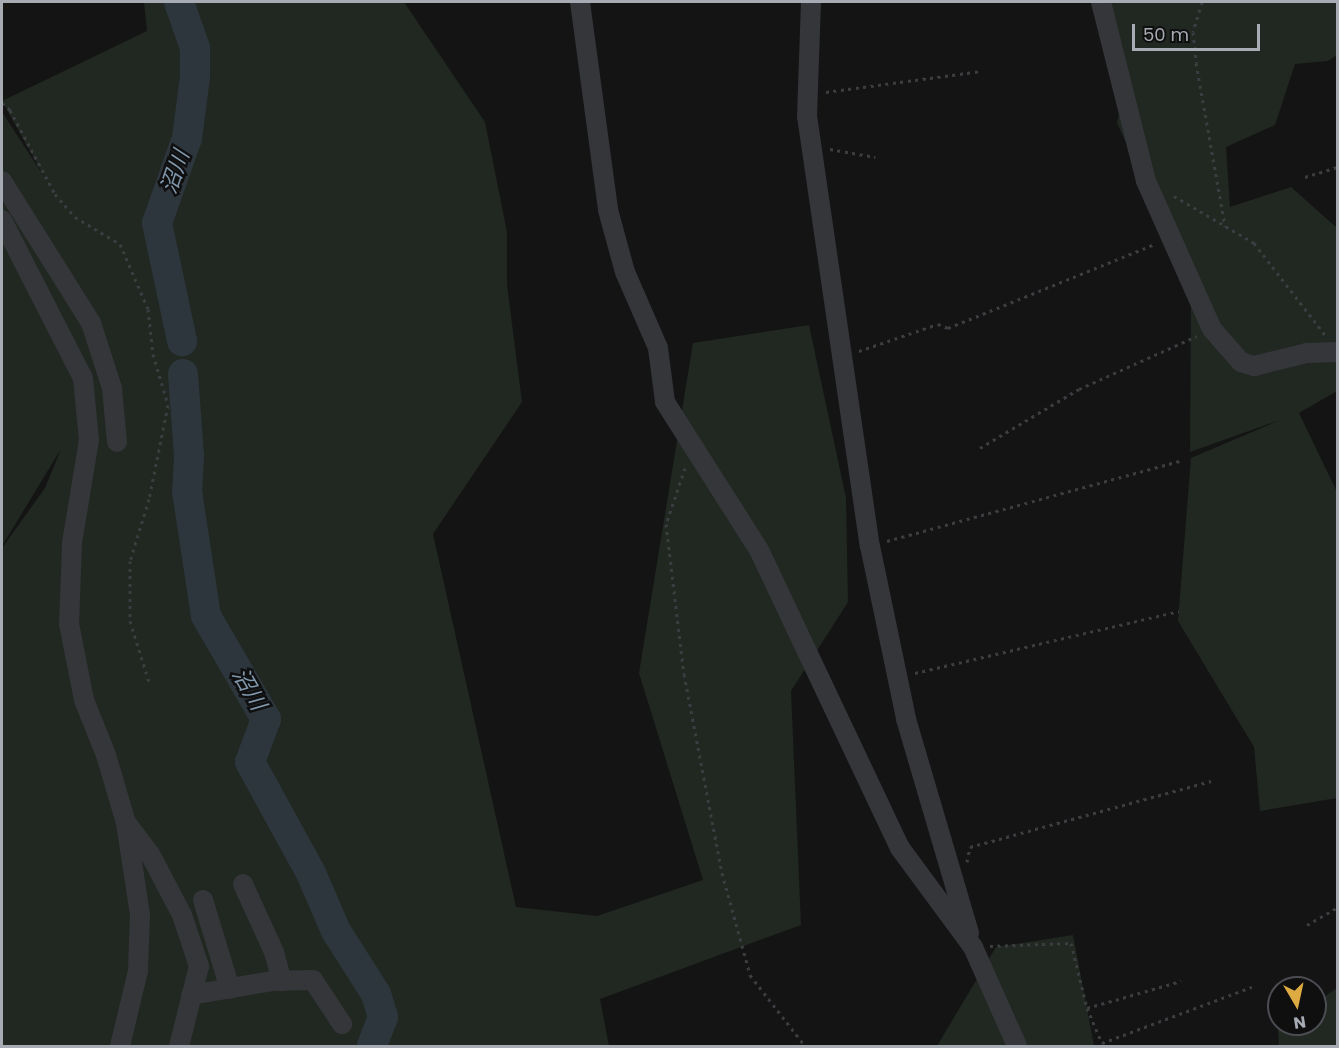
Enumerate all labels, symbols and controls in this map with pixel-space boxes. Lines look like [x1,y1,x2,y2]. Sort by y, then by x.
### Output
scale bar [1135,12,1262,50]
text: 50 m [1143,22,1189,47]
water label: 沼川 [155,147,195,197]
water label: 沼川 [227,663,271,715]
north arrow [1267,976,1327,1036]
text: N [1292,1010,1307,1035]

